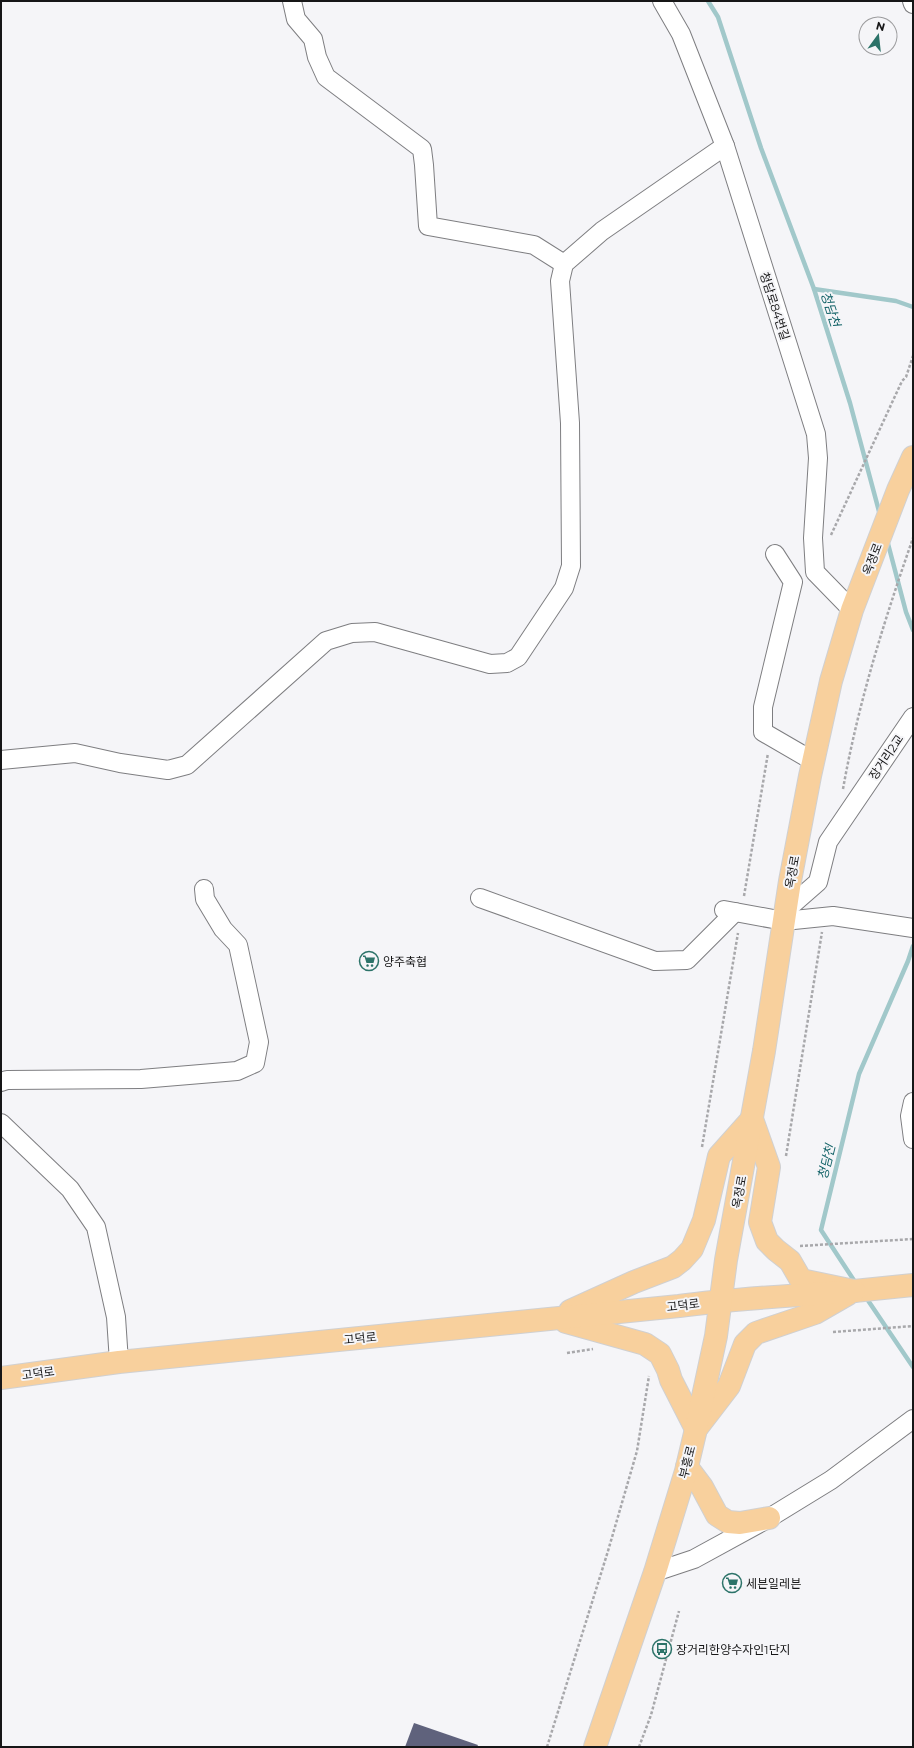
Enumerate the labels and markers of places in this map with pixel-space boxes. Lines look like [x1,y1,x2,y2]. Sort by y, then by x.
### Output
supermarket icon: 양주축협 [358,950,380,972]
place label: 양주축협 [383,954,427,969]
supermarket icon: 세븐일레븐 [721,1572,743,1594]
place label: 세븐일레븐 [746,1576,801,1591]
bus stop icon: 장거리한양수자인1단지 [651,1638,673,1660]
place label: 장거리한양수자인1단지 [676,1642,791,1657]

